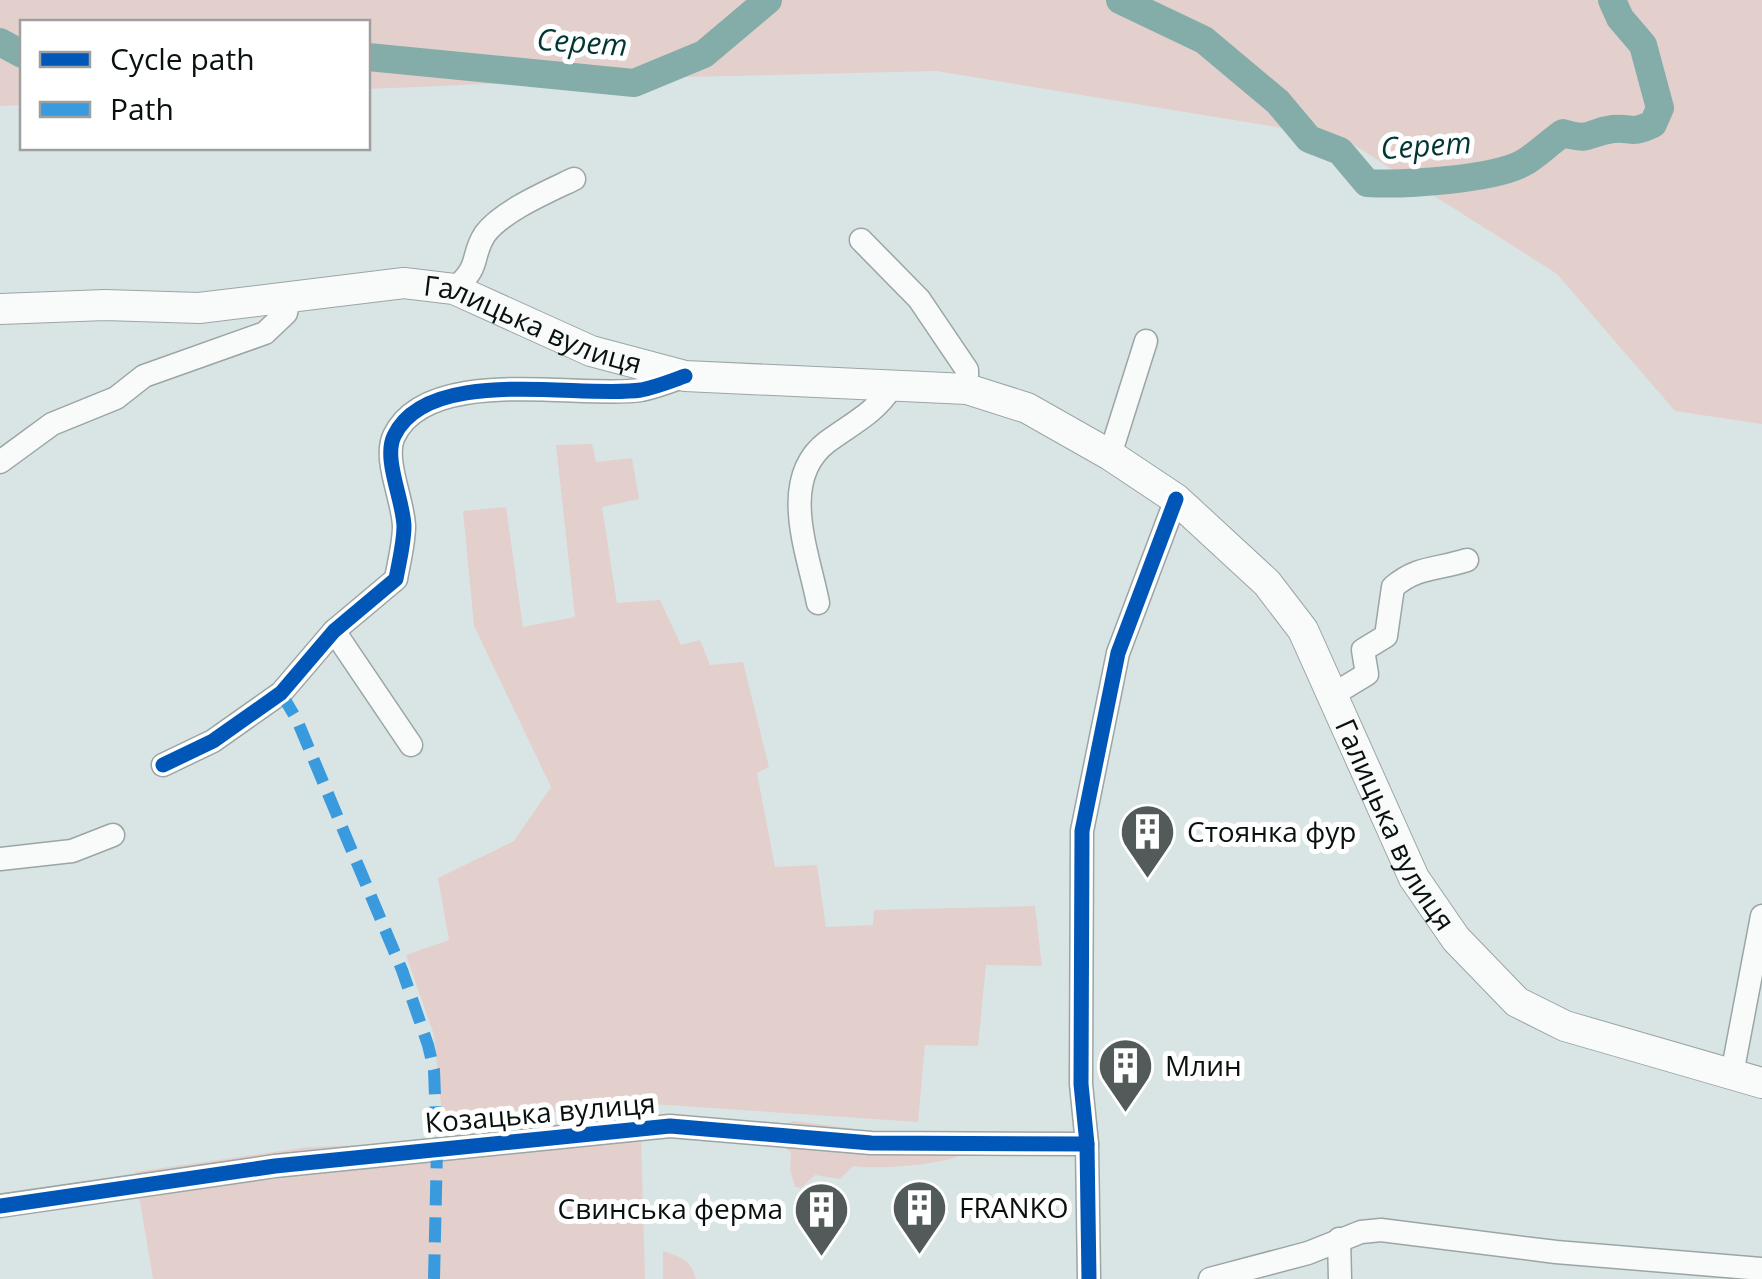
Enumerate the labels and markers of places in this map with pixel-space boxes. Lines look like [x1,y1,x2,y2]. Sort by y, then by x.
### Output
building icon: Стоянка фур [1118,802,1178,881]
place label: Стоянка фур [1187,812,1356,850]
building icon: Млин [1096,1036,1156,1115]
place label: Млин [1165,1046,1242,1084]
building icon: FRANKO [890,1178,950,1257]
building icon: Свинська ферма [792,1179,852,1258]
place label: FRANKO [959,1188,1068,1226]
place label: Свинська ферма [558,1189,783,1227]

